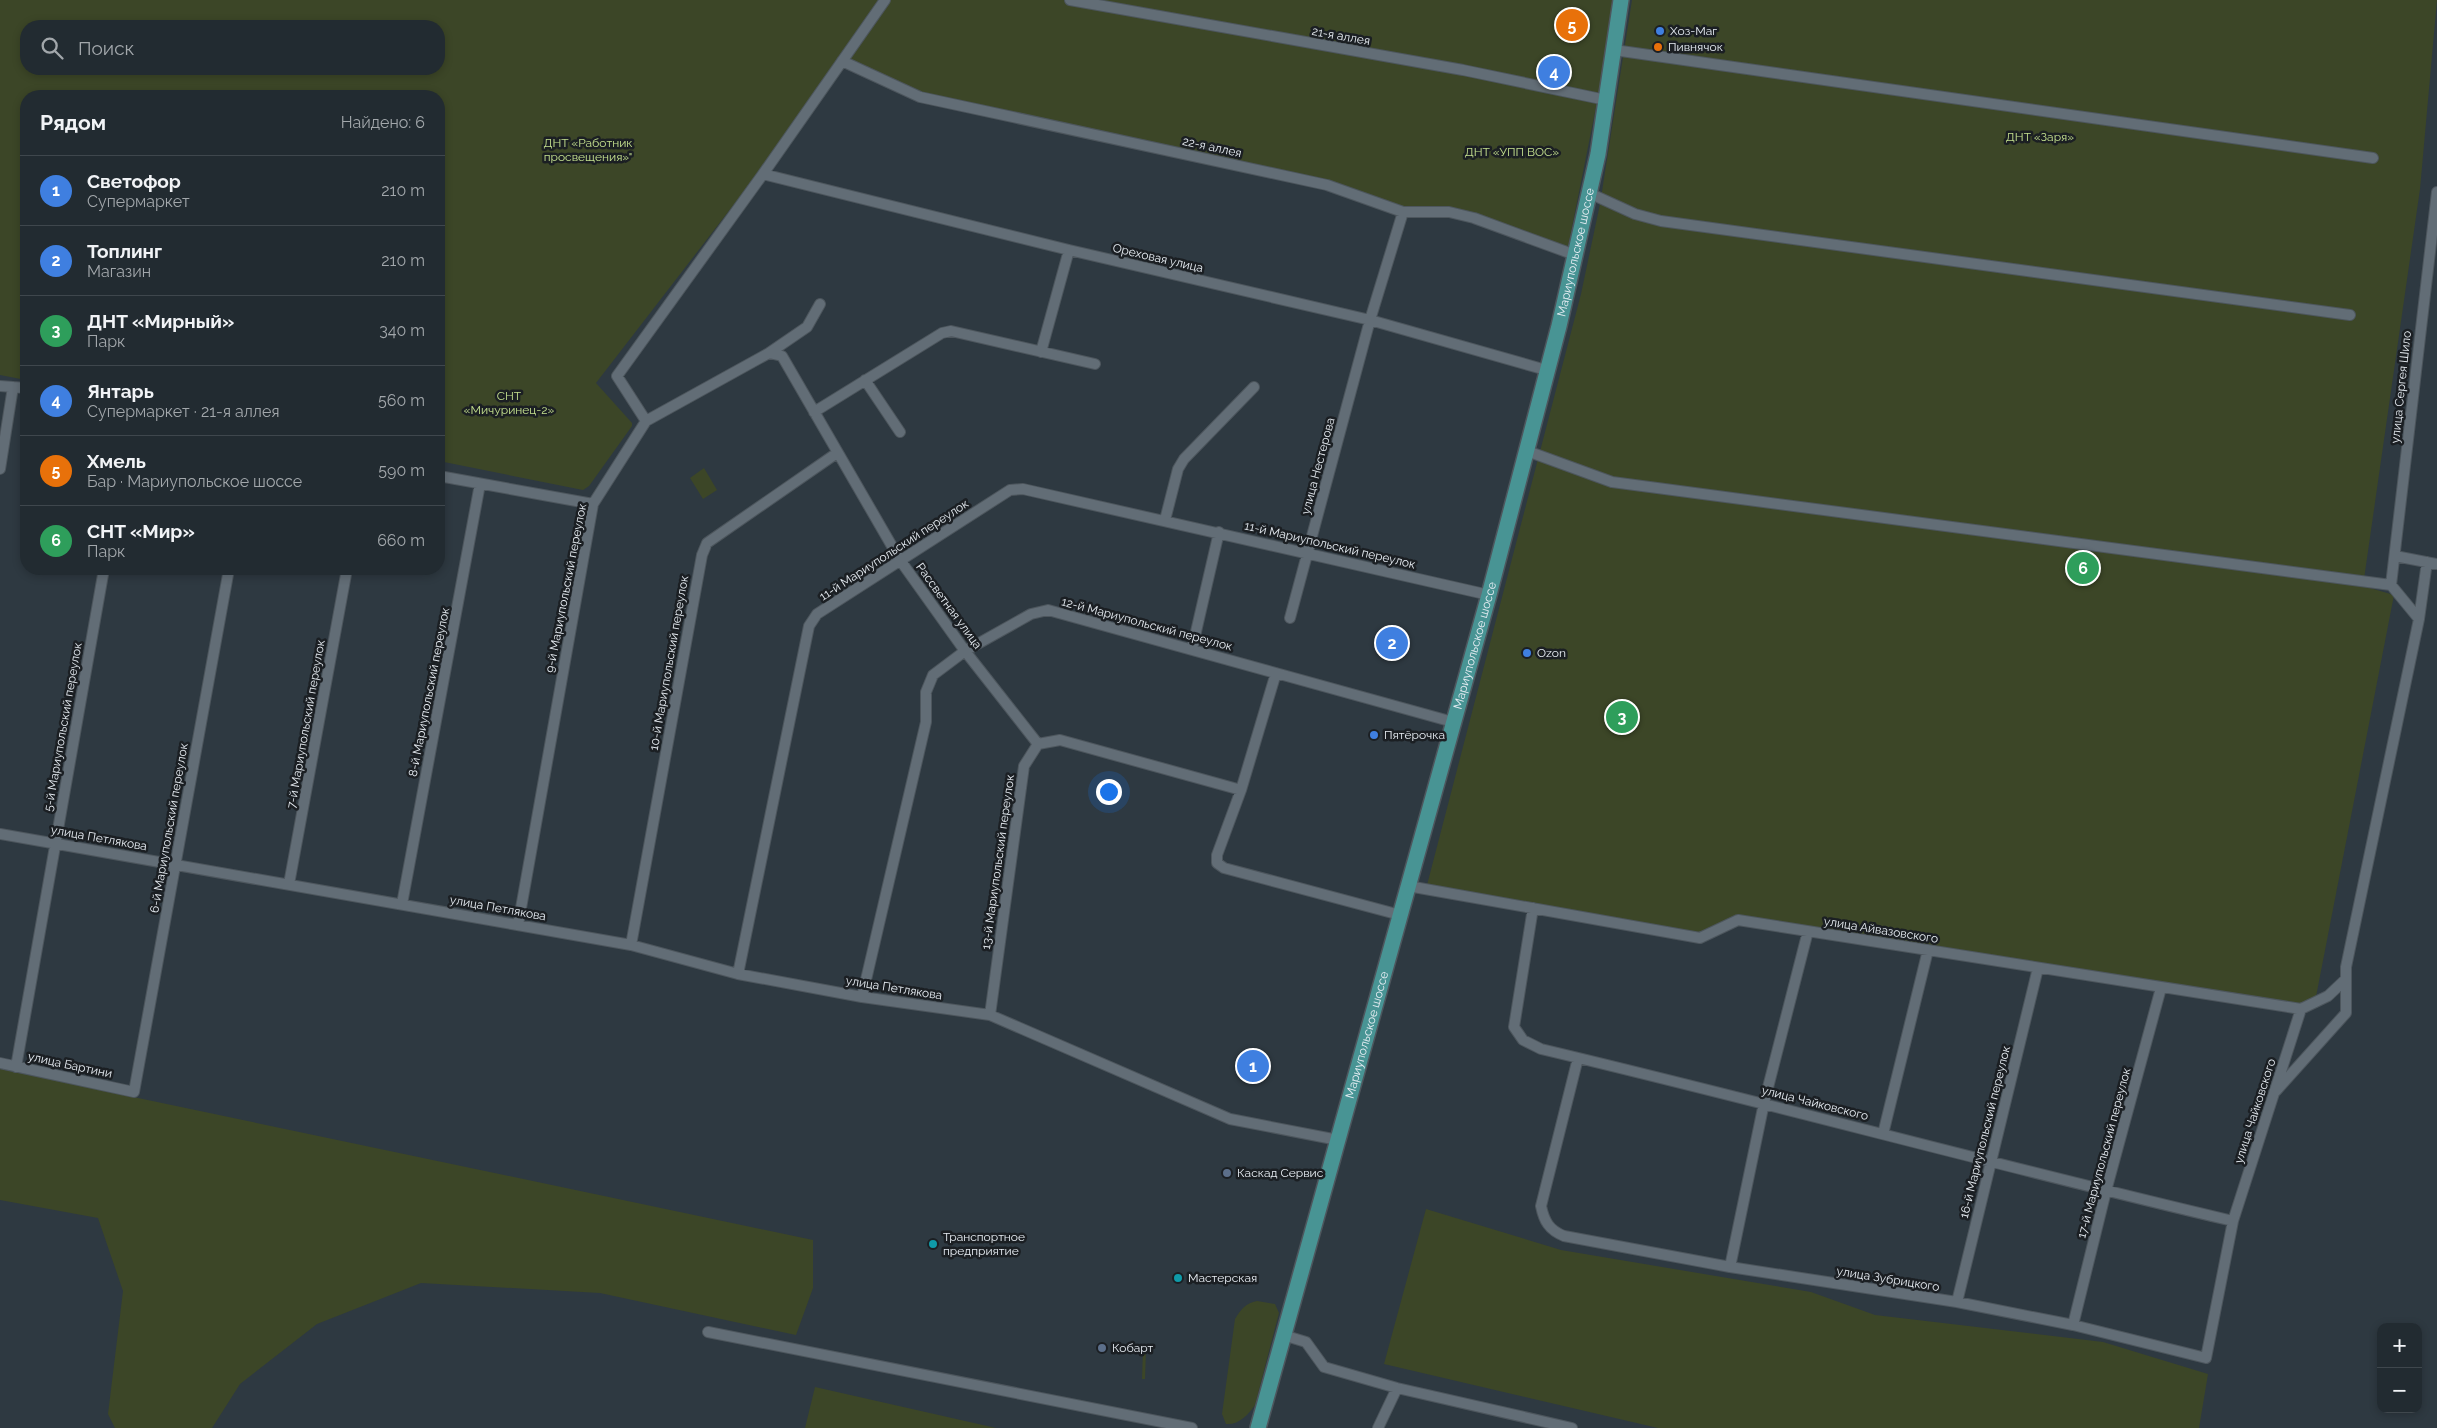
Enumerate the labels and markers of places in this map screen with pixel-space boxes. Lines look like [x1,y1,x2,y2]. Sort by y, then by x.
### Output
pin: 5 [1556,6,1588,44]
place label: Хоз-Маг [1670,24,1717,38]
marker: Хоз-Маг [1654,25,1666,37]
place label: Пивнячок [1668,40,1723,54]
marker: Пивнячок [1652,41,1664,53]
pin: 4 [1538,53,1570,91]
pin: 6 [2067,549,2099,587]
pin: 2 [1376,624,1408,662]
place label: Ozon [1537,646,1566,660]
marker: Ozon [1521,647,1533,659]
pin: 3 [1606,698,1638,736]
place label: Пятёрочка [1384,728,1445,742]
marker: Пятёрочка [1368,729,1380,741]
pin: 1 [1237,1047,1269,1085]
place label: Каскад Сервис [1237,1166,1324,1180]
marker: Каскад Сервис [1221,1167,1233,1179]
place label: Транспортное предприятие [943,1230,1025,1258]
marker: Транспортное предприятие [927,1238,939,1250]
place label: Мастерская [1188,1271,1257,1285]
marker: Мастерская [1172,1272,1184,1284]
place label: Кобарт [1112,1341,1154,1355]
marker: Кобарт [1096,1342,1108,1354]

